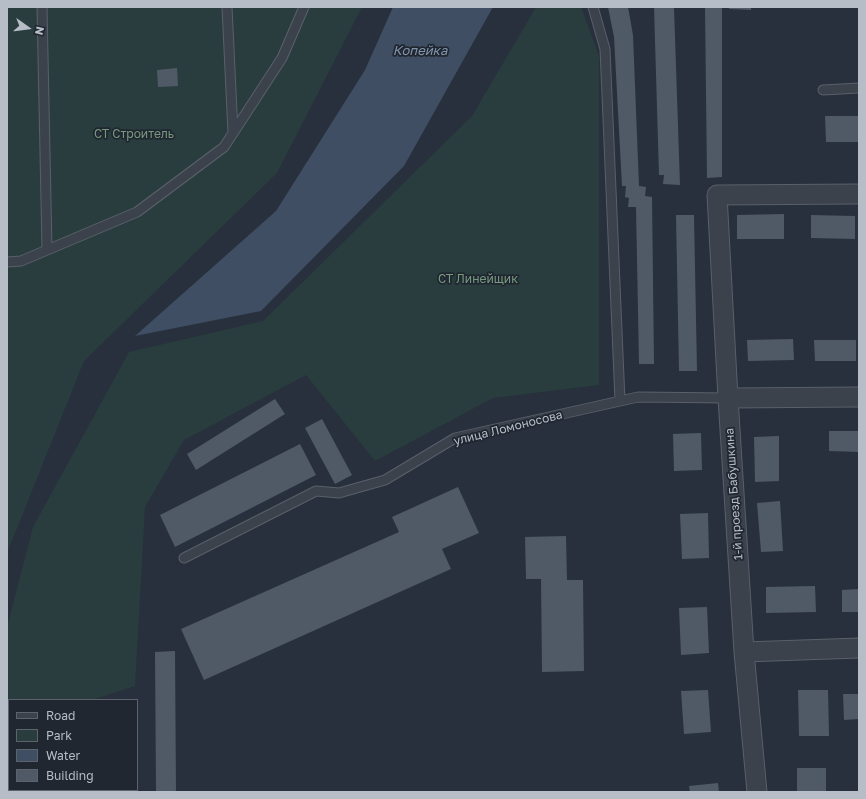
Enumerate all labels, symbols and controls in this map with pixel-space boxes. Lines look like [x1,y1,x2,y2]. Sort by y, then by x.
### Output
north arrow [8,8,48,48]
text: N [33,25,47,37]
water label: Копейка [393,43,447,59]
park label: СТ Строитель [94,127,174,141]
park label: СТ Линейщик [438,272,518,286]
street label: улица Ломоносова [452,408,564,448]
street label: 1-й проезд Бабушкина [722,427,746,561]
legend [8,699,138,791]
text: Road [46,708,75,723]
text: Park [46,728,72,743]
text: Water [46,748,80,763]
text: Building [46,768,94,783]

